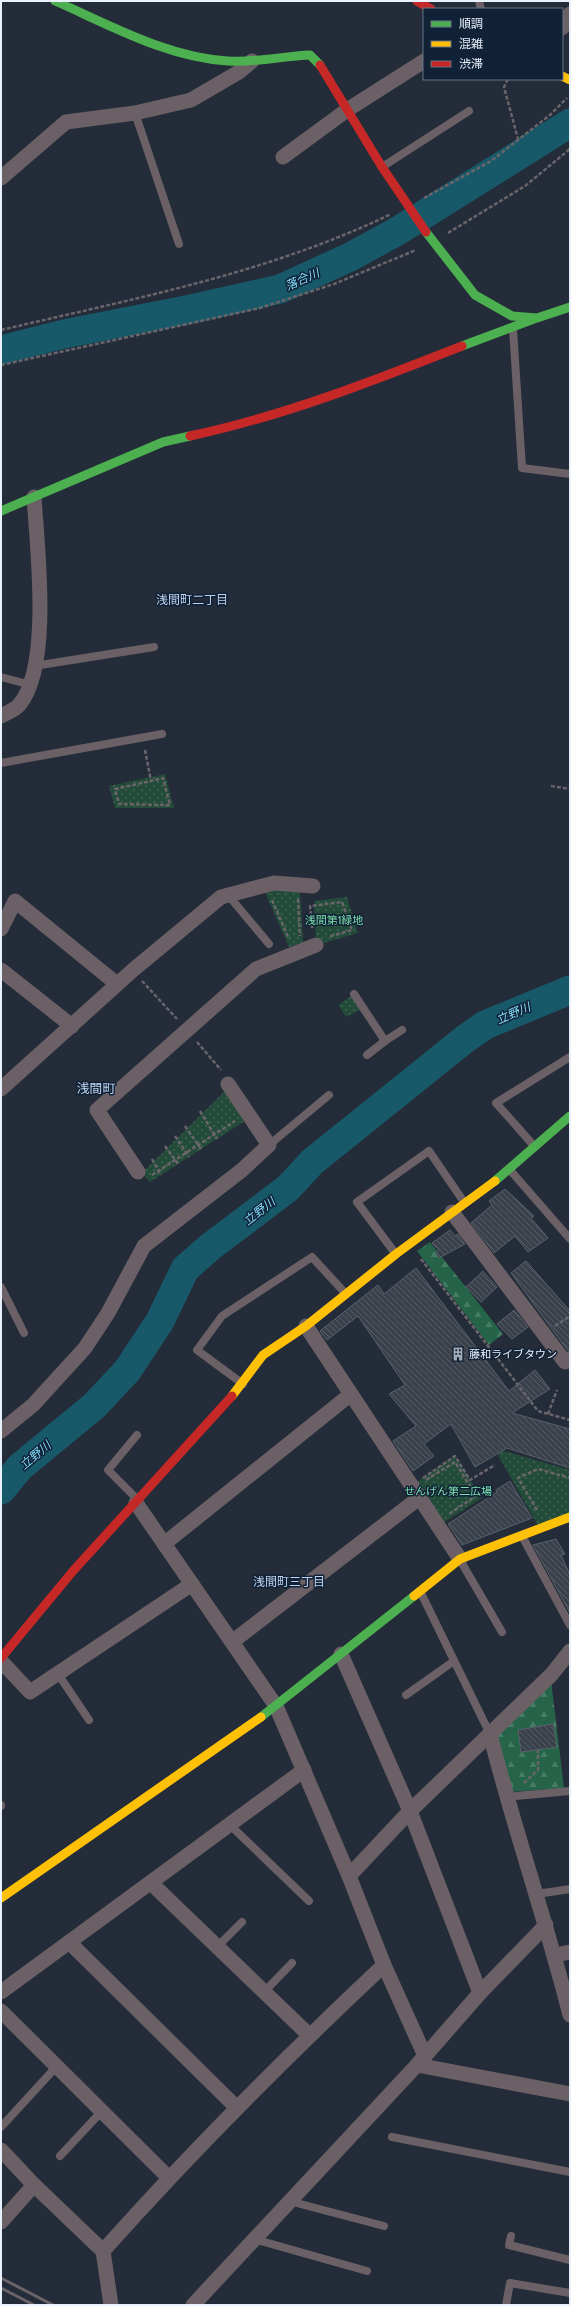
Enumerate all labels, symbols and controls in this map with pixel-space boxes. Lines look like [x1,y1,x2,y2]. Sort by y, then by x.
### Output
legend [423,8,563,80]
text: 順調 [459,16,483,31]
text: 混雑 [459,36,483,51]
text: 渋滞 [459,56,483,71]
water label: 落合川 [282,264,323,293]
district label: 浅間町二丁目 [156,592,228,607]
park label: 浅間第1緑地 [305,913,363,927]
water label: 立野川 [493,998,534,1027]
district label: 浅間町 [76,1080,116,1096]
water label: 立野川 [240,1193,279,1228]
building icon: 藤和ライブタウン [450,1346,466,1362]
place label: 藤和ライブタウン [469,1347,557,1361]
water label: 立野川 [16,1436,55,1472]
park label: せんげん第二広場 [404,1484,492,1498]
district label: 浅間町三丁目 [253,1574,325,1589]

